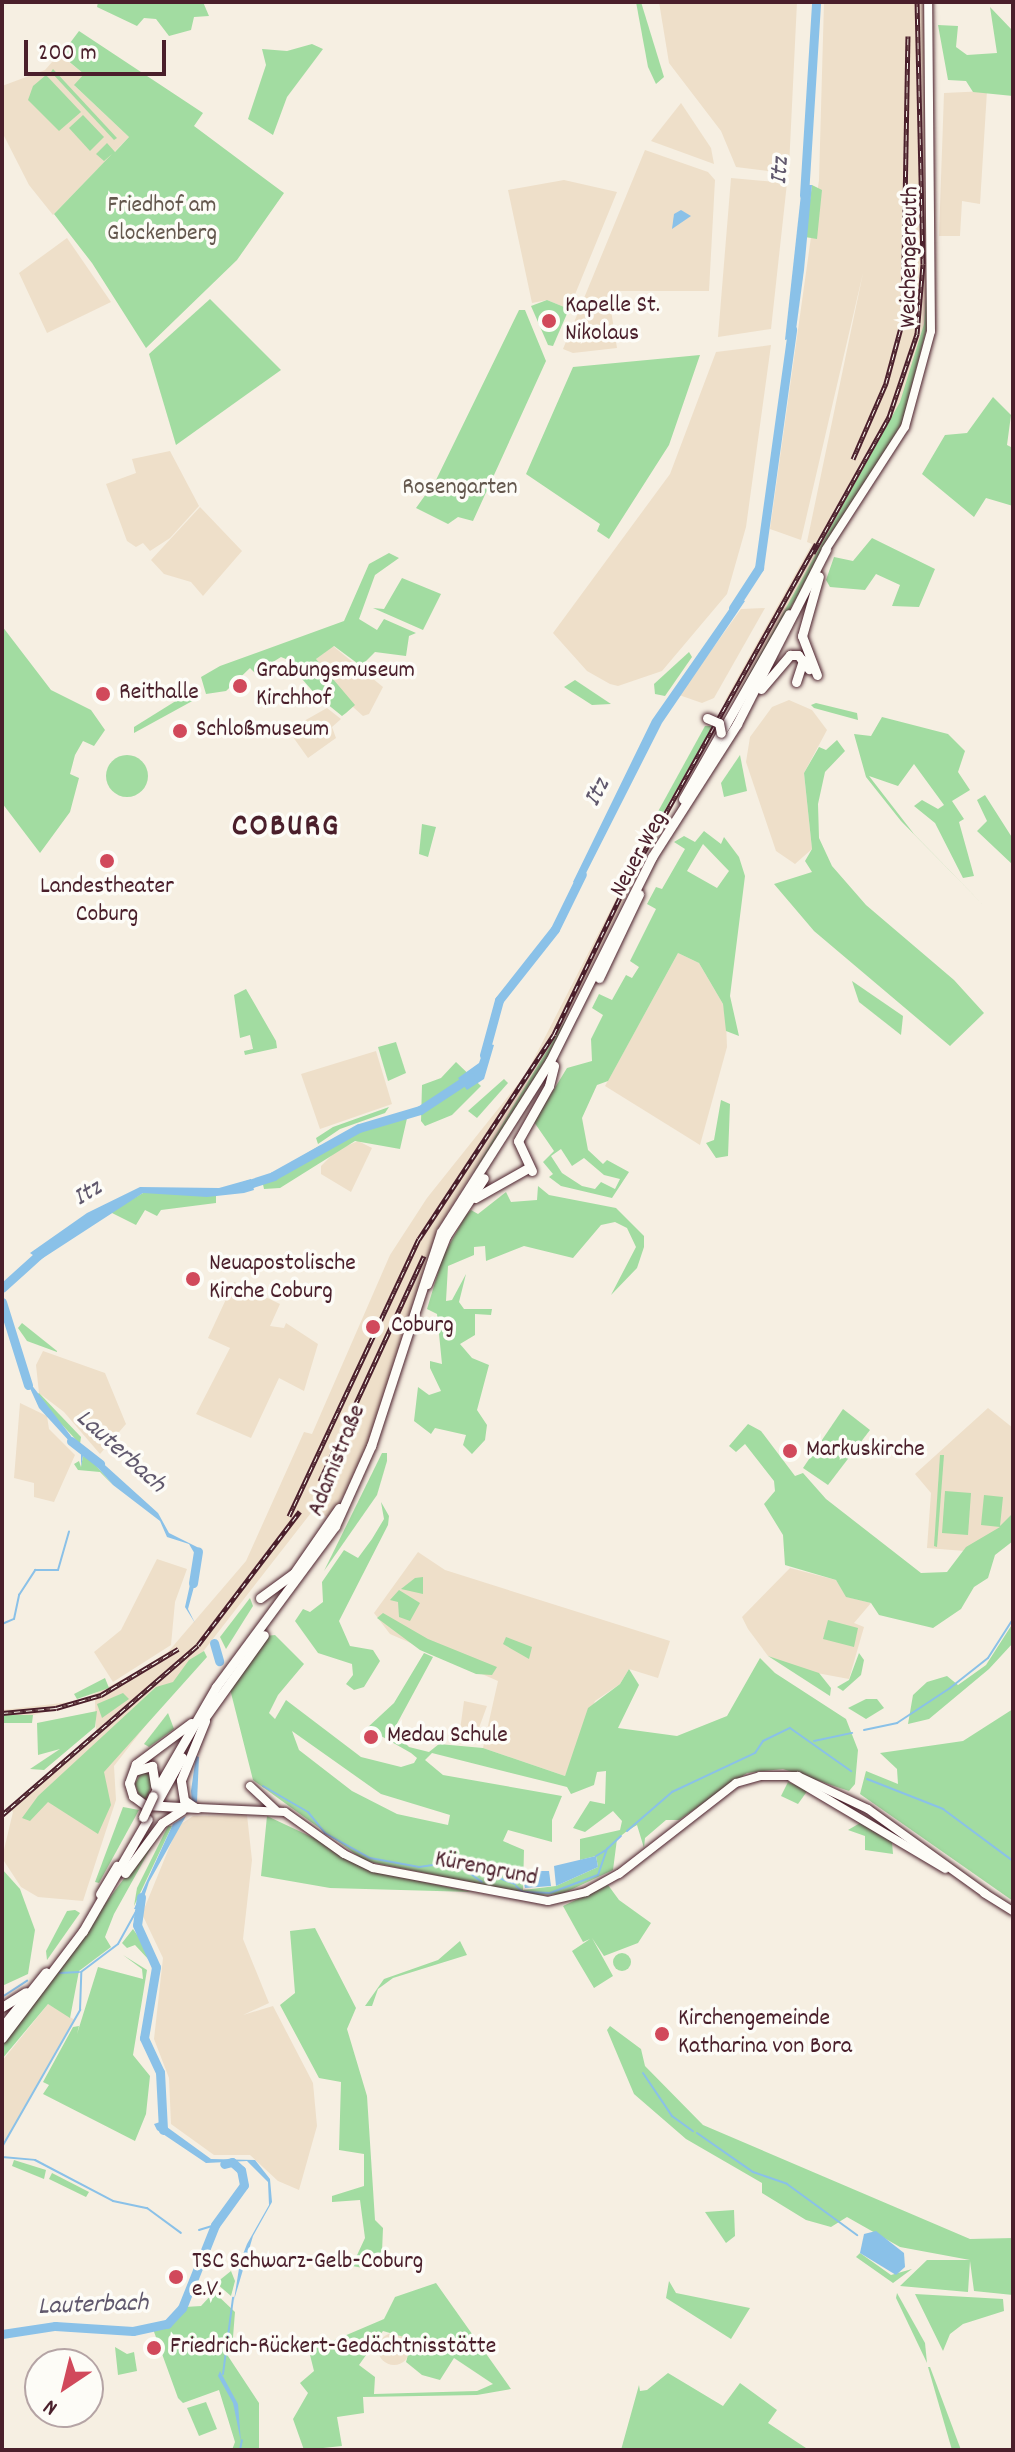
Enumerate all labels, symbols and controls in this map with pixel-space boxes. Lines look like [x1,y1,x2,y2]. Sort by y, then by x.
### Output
scale bar [28,24,170,74]
text: 200 m [38,37,97,71]
water label: Itz [764,156,798,186]
street label: Weichengereuth [895,186,927,328]
park label: Friedhof am Glockenberg [107,193,217,249]
place label: Kapelle St. Nikolaus [565,293,660,349]
marker: Kapelle St. Nikolaus [540,312,558,330]
park label: Rosengarten [402,475,518,503]
place label: Grabungsmuseum Kirchhof [256,658,415,714]
marker: Grabungsmuseum Kirchhof [231,677,249,695]
place label: Reithalle [119,680,199,708]
marker: Reithalle [94,685,112,703]
place label: Schloßmuseum [196,717,329,745]
marker: Schloßmuseum [171,722,189,740]
water label: Itz [578,774,618,812]
street label: Neuer Weg [605,808,675,902]
district label: COBURG [232,809,340,847]
marker: Landestheater Coburg [98,852,116,870]
place label: Landestheater Coburg [40,874,174,930]
water label: Itz [68,1174,108,1214]
place label: Neuapostolische Kirche Coburg [209,1251,356,1307]
marker: Neuapostolische Kirche Coburg [184,1270,202,1288]
place label: Coburg [391,1313,454,1341]
marker: Coburg [362,1316,384,1338]
street label: Adamistraße [303,1401,373,1521]
water label: Lauterbach [68,1403,172,1501]
place label: Markuskirche [806,1437,925,1465]
marker: Markuskirche [781,1442,799,1460]
place label: Medau Schule [387,1723,508,1751]
marker: Medau Schule [362,1728,380,1746]
street label: Kürengrund [432,1846,540,1894]
place label: Kirchengemeinde Katharina von Bora [678,2006,852,2062]
marker: Kirchengemeinde Katharina von Bora [653,2025,671,2043]
place label: TSC Schwarz-Gelb-Coburg e.V. [192,2249,423,2305]
marker: TSC Schwarz-Gelb-Coburg e.V. [167,2268,185,2286]
water label: Lauterbach [37,2288,149,2324]
place label: Friedrich-Rückert-Gedächtnisstätte [170,2334,496,2362]
marker: Friedrich-Rückert-Gedächtnisstätte [145,2339,163,2357]
north arrow [24,2348,104,2428]
text: N [38,2391,64,2422]

